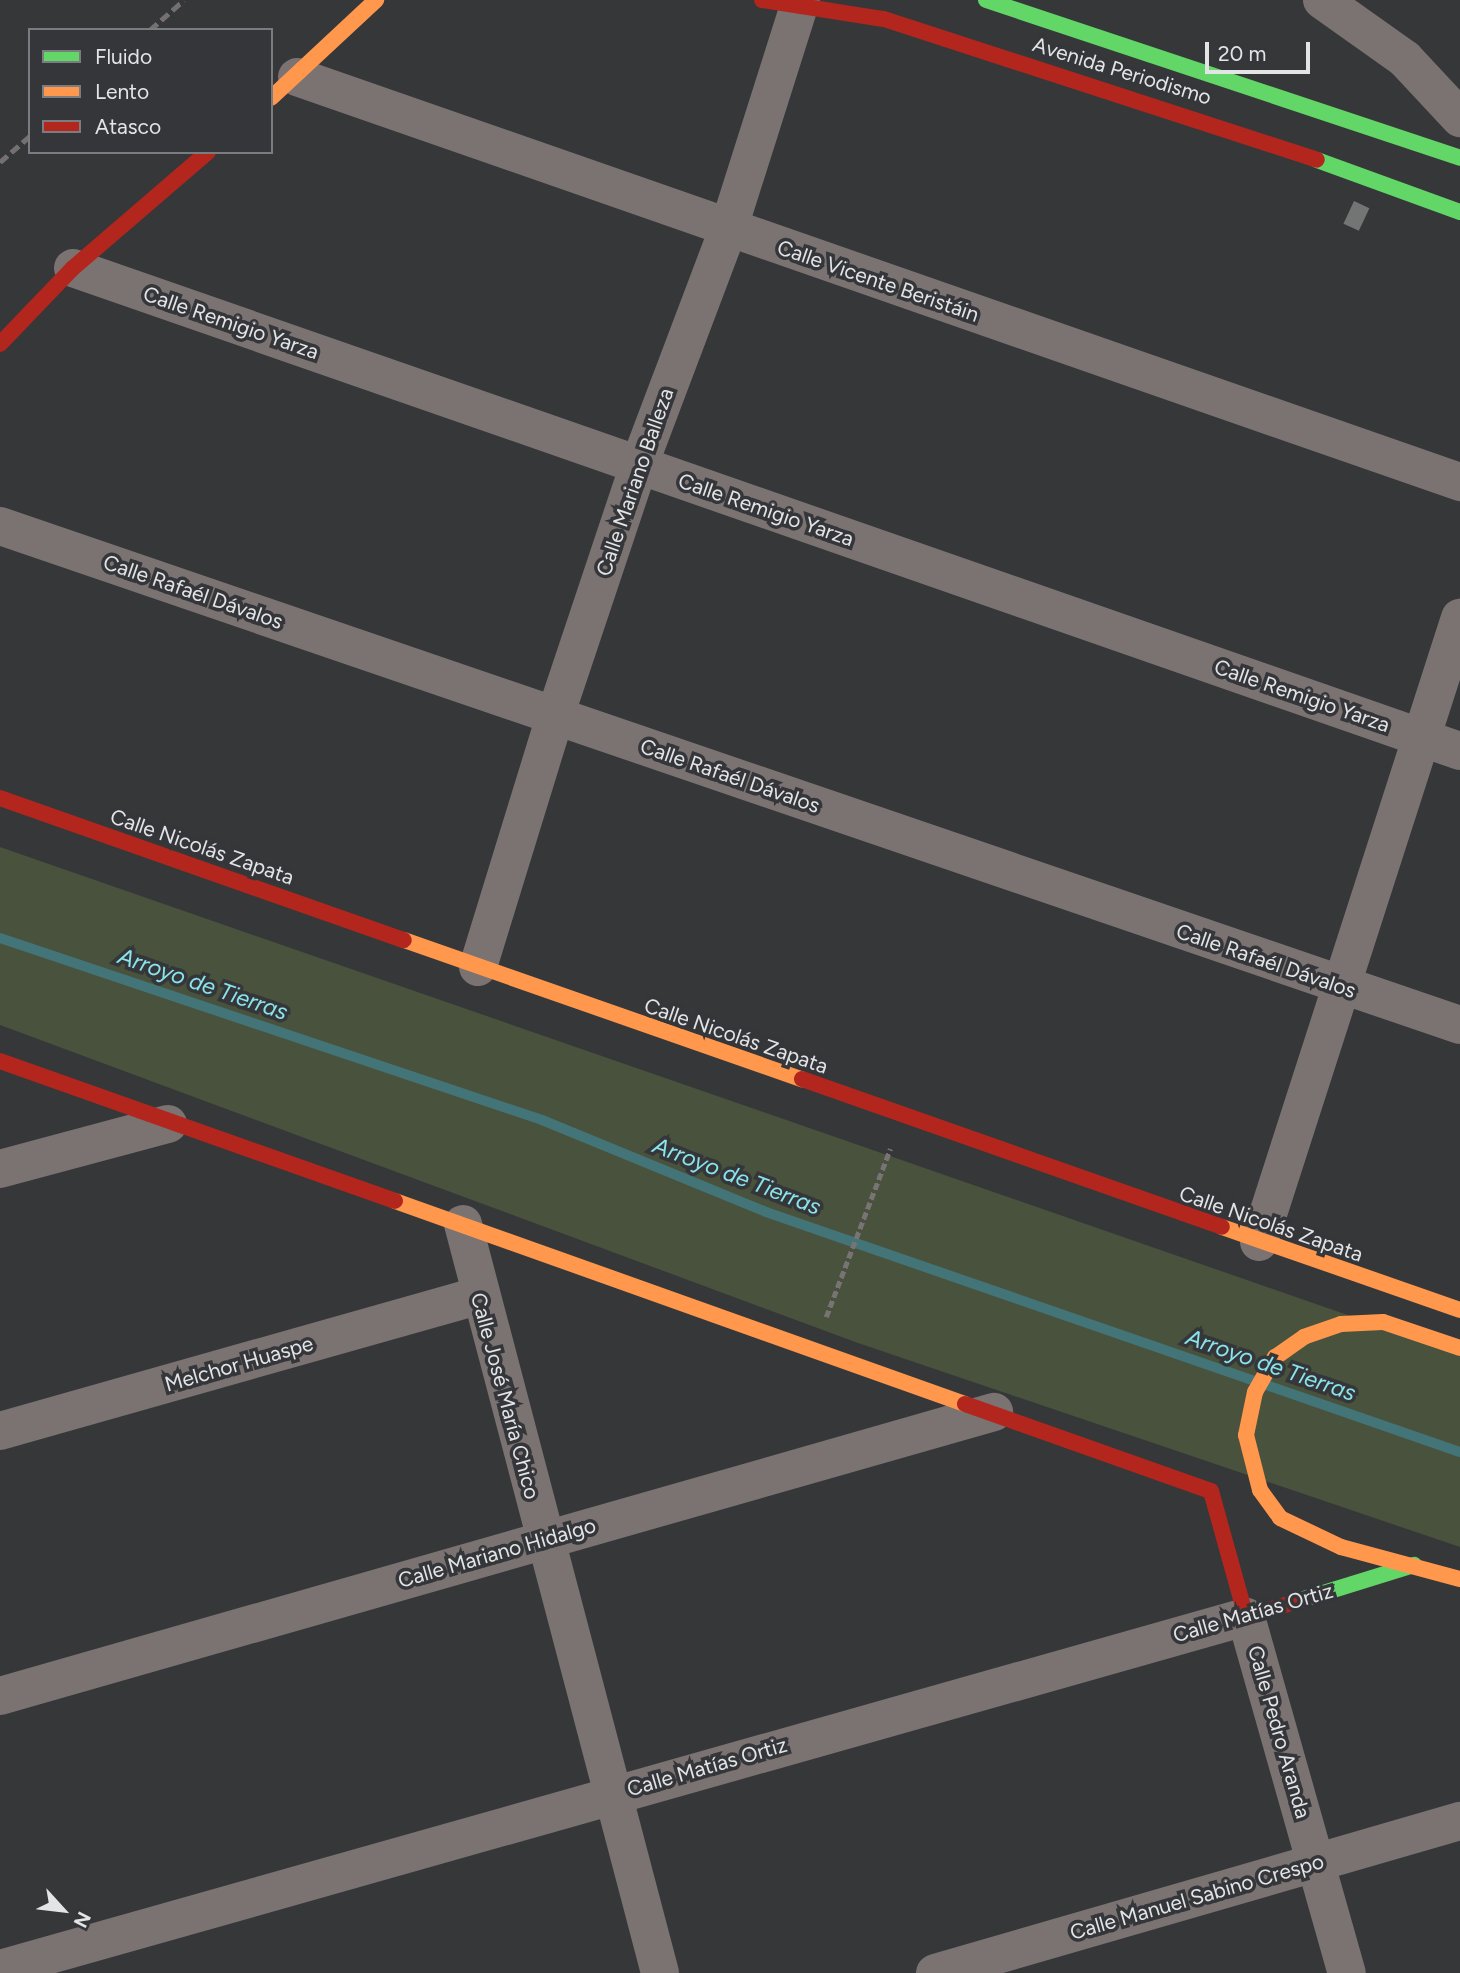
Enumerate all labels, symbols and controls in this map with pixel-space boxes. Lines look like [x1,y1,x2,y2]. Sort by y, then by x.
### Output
legend [28,28,273,154]
scale bar [1208,28,1313,72]
street label: Avenida Periodismo [1030,32,1214,110]
text: 20 m [1218,41,1266,66]
text: Fluido [95,44,152,69]
text: Lento [95,79,149,104]
text: Atasco [95,114,161,139]
street label: Calle Vicente Beristáin [774,235,982,327]
street label: Calle Remigio Yarza [140,281,322,365]
street label: Calle Mariano Balleza [591,385,679,579]
street label: Calle Remigio Yarza [675,468,857,552]
street label: Calle Rafaél Dávalos [100,549,286,635]
street label: Calle Remigio Yarza [1211,654,1393,738]
street label: Calle Rafaél Dávalos [637,733,823,819]
street label: Calle Nicolás Zapata [107,804,297,890]
street label: Calle Rafaél Dávalos [1173,918,1359,1004]
water label: Arroyo de Tierras [115,942,291,1026]
street label: Calle Nicolás Zapata [641,993,831,1079]
water label: Arroyo de Tierras [649,1131,825,1221]
street label: Calle Nicolás Zapata [1176,1181,1366,1267]
street label: Calle José María Chico [465,1290,545,1502]
water label: Arroyo de Tierras [1183,1323,1359,1407]
street label: Melchor Huaspe [162,1331,316,1397]
street label: Calle Mariano Hidalgo [395,1513,599,1593]
street label: Calle Matías Ortiz [1170,1578,1336,1648]
street label: Calle Pedro Aranda [1242,1643,1316,1821]
street label: Calle Matías Ortiz [624,1732,790,1802]
street label: Calle Manuel Sabino Crespo [1067,1849,1327,1945]
north arrow [28,1875,98,1945]
text: N [69,1908,96,1932]

